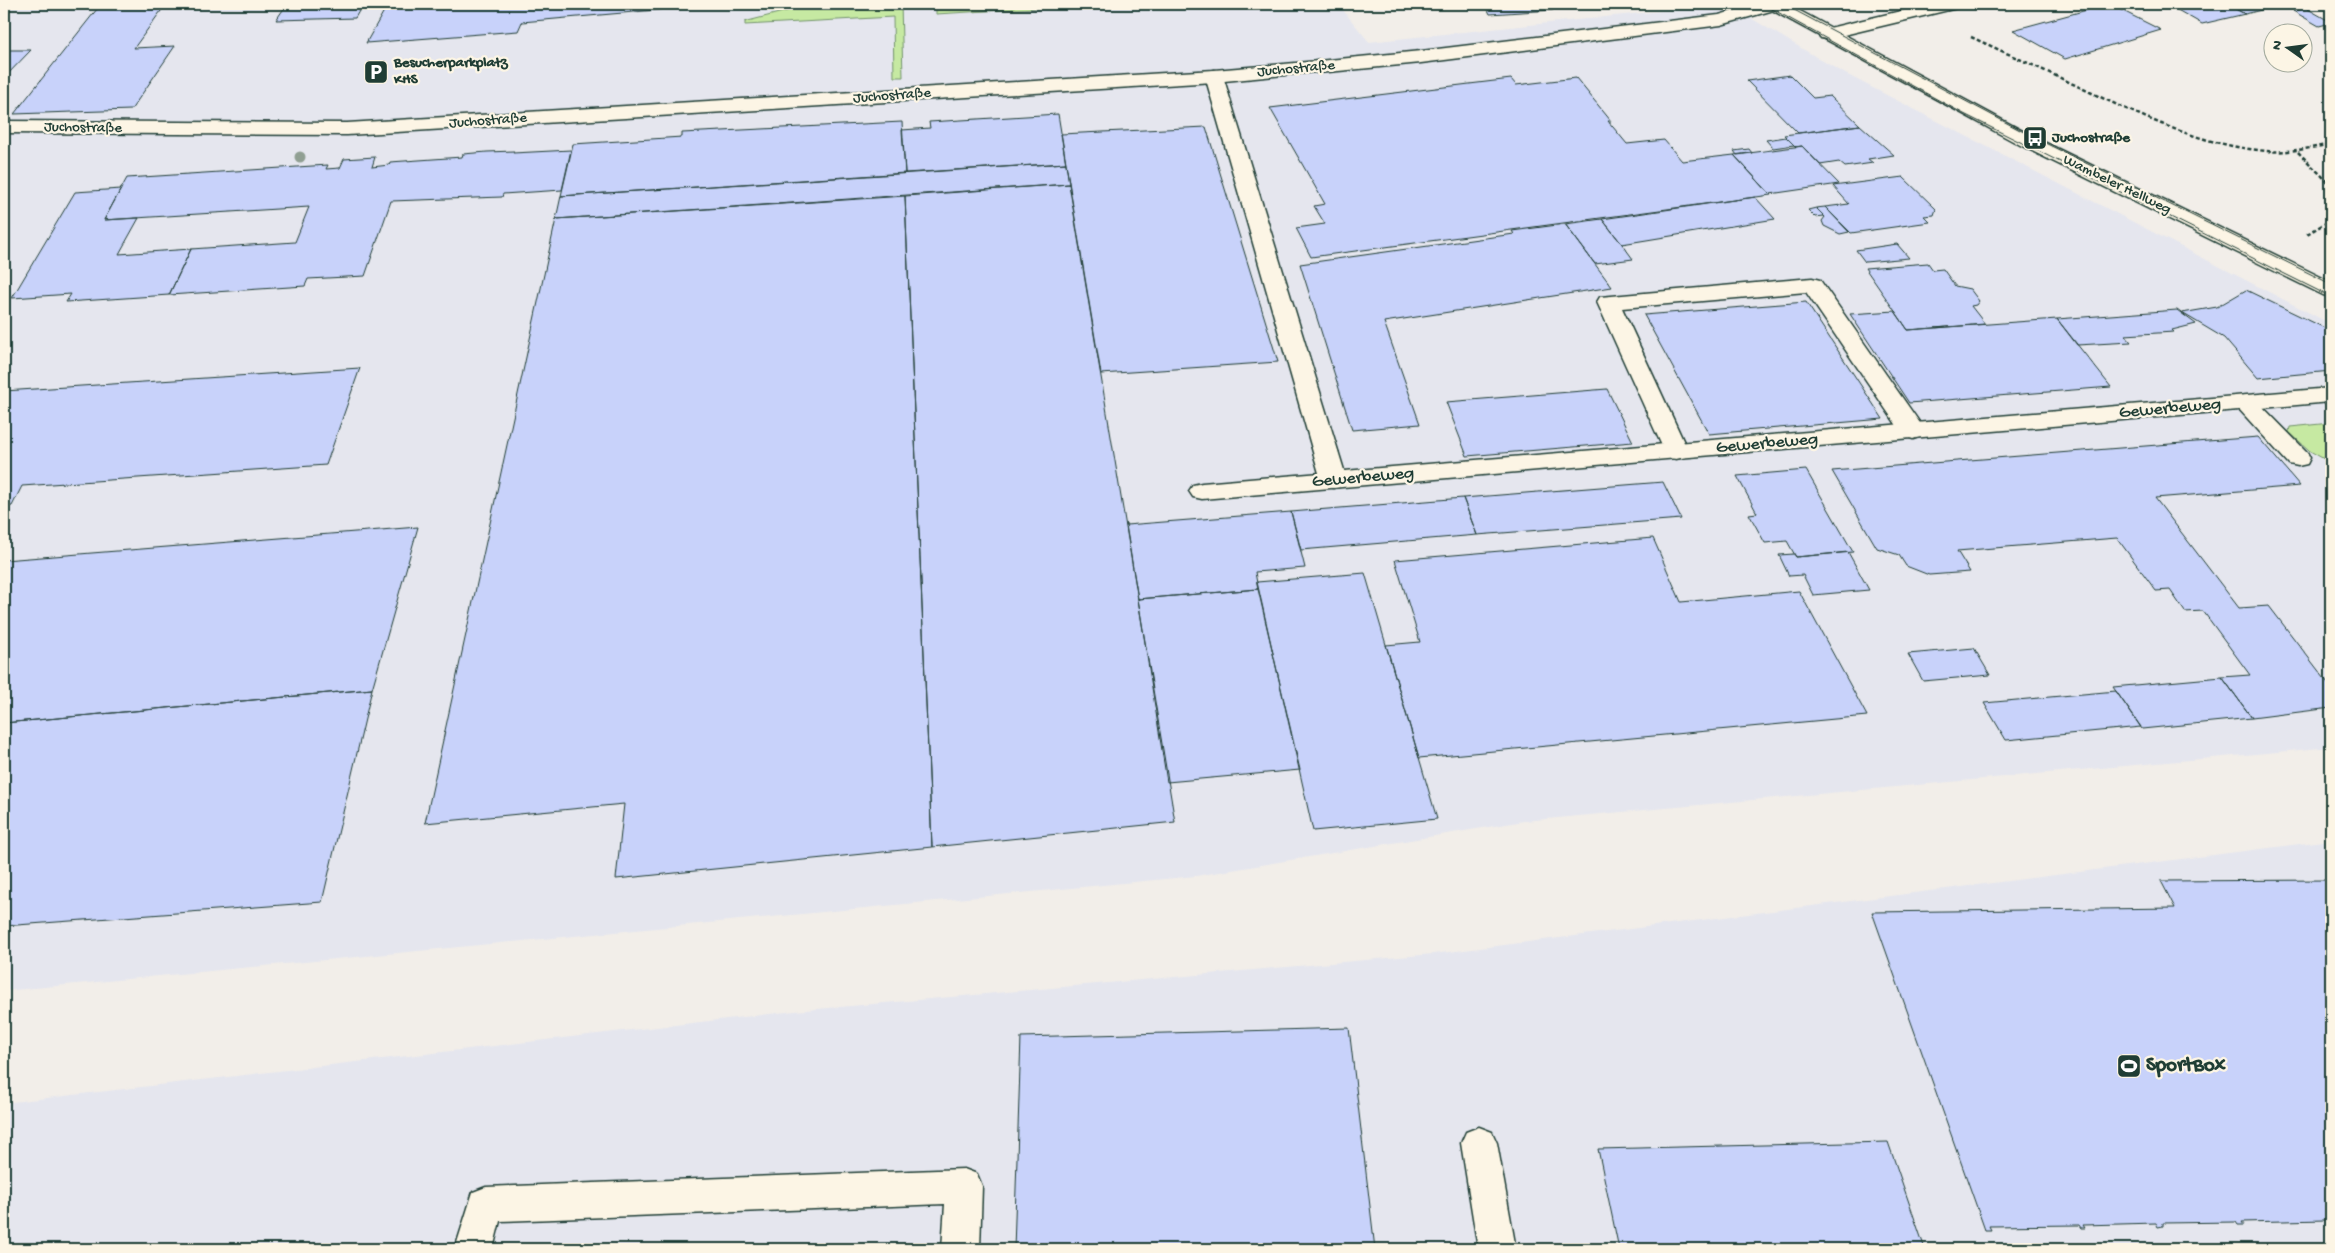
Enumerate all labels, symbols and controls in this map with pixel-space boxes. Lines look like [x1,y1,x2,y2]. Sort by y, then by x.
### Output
north arrow [2262,22,2312,72]
text: N [2268,39,2287,52]
place label: Besucherparkplatz KHS [393,54,509,89]
street label: Juchostraße [1256,57,1336,81]
parking icon: Besucherparkplatz KHS [363,59,389,85]
street label: Juchostraße [852,84,932,108]
street label: Juchostraße [448,109,528,133]
street label: Juchostraße [44,118,122,138]
bus stop icon: Juchostraße [2022,125,2048,151]
place label: Juchostraße [2051,129,2131,147]
street label: Wambeler Hellweg [2060,151,2174,219]
street label: Gewerbeweg [2118,394,2222,424]
street label: Gewerbeweg [1715,429,1819,459]
street label: Gewerbeweg [1311,463,1415,493]
sports icon: SportBox [2116,1053,2142,1079]
place label: SportBox [2146,1054,2227,1079]

